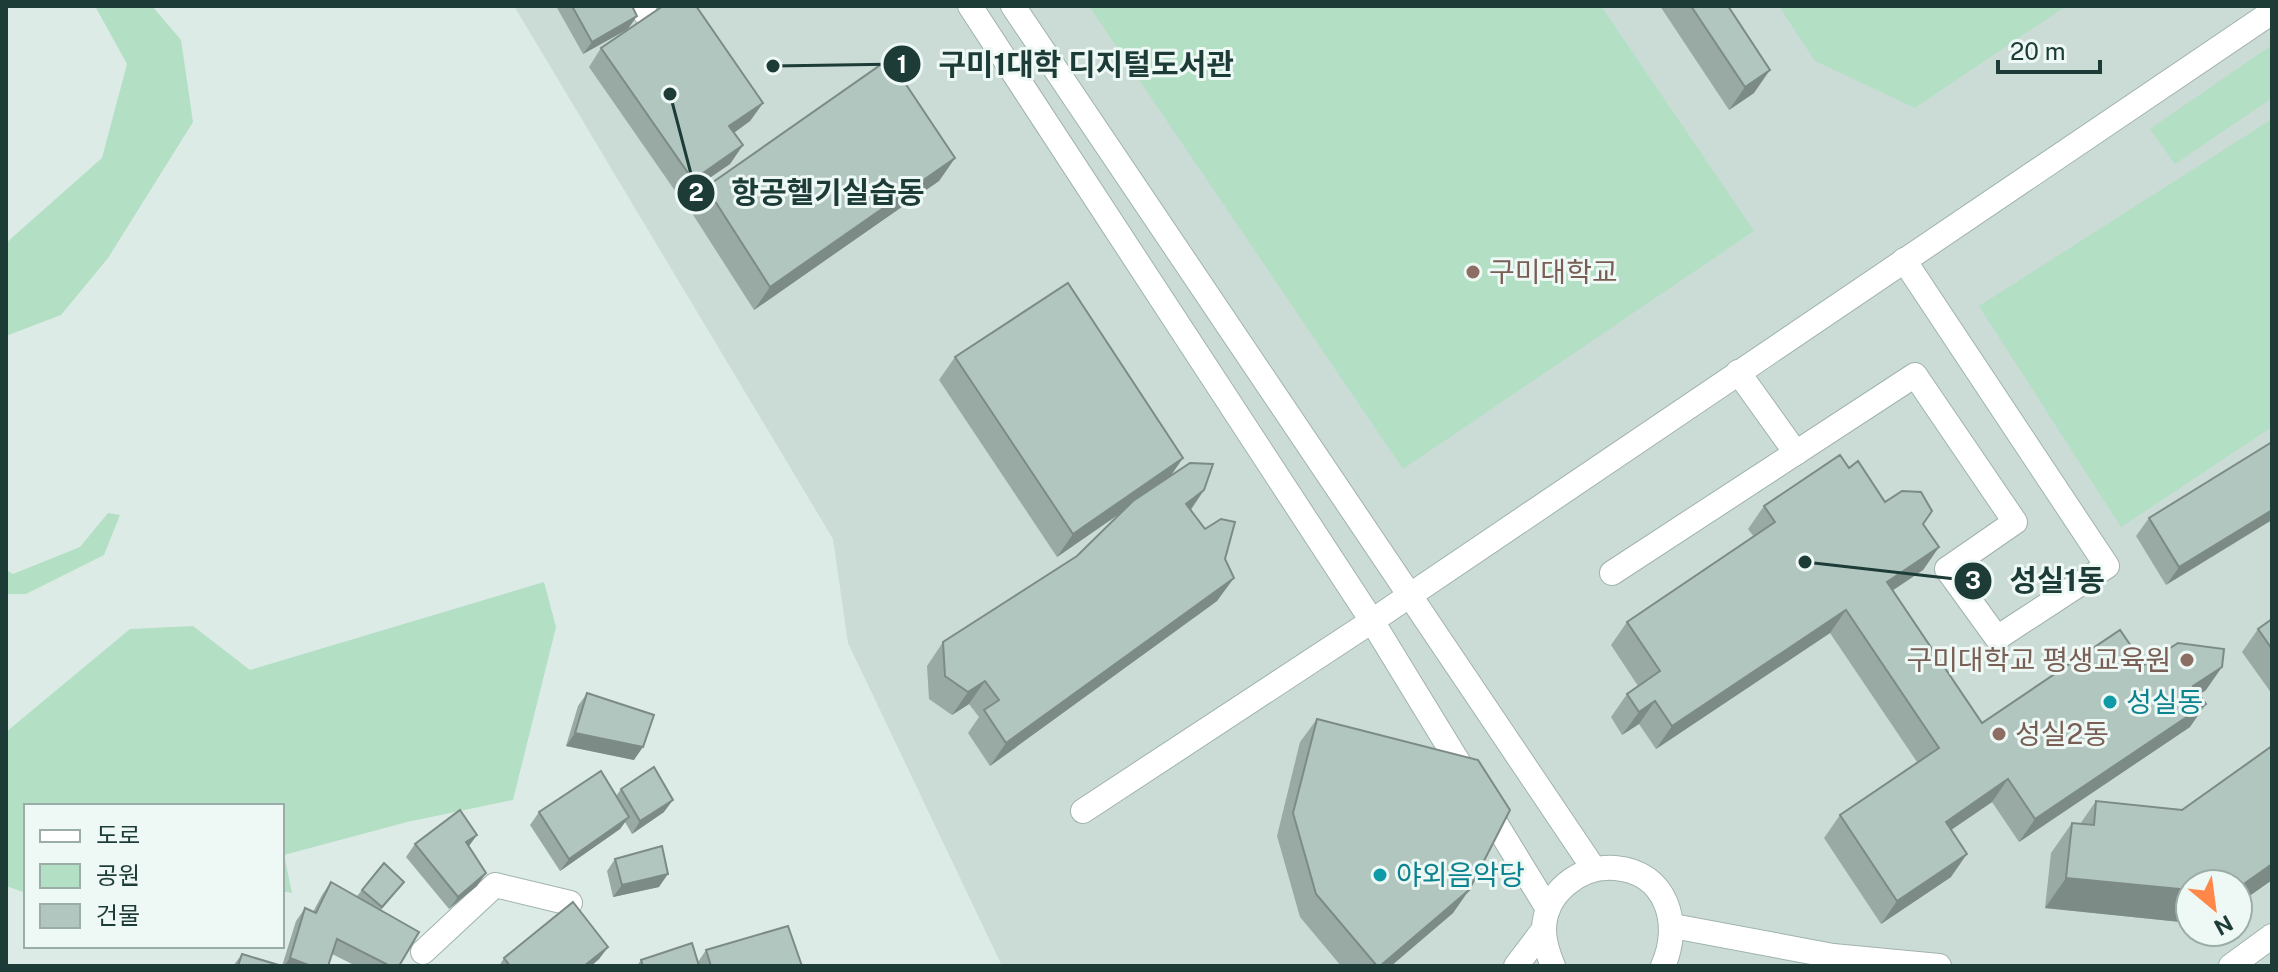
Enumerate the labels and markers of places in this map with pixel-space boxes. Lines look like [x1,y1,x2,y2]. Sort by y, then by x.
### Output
callout: 구미1대학 디지털도서관 [882,37,1250,91]
callout: 항공헬기실습동 [676,166,941,220]
place label: 구미대학교 [1489,255,1618,288]
marker: 구미대학교 [1464,263,1482,281]
callout: 성실1동 [1953,554,2121,608]
place label: 구미대학교 평생교육원 [1907,643,2171,676]
marker: 구미대학교 평생교육원 [2178,651,2196,669]
place label: 성실동 [2126,685,2203,718]
marker: 성실동 [2101,693,2119,711]
place label: 성실2동 [2015,717,2109,750]
marker: 성실2동 [1990,725,2008,743]
place label: 야외음악당 [1396,858,1525,891]
marker: 야외음악당 [1371,866,1389,884]

